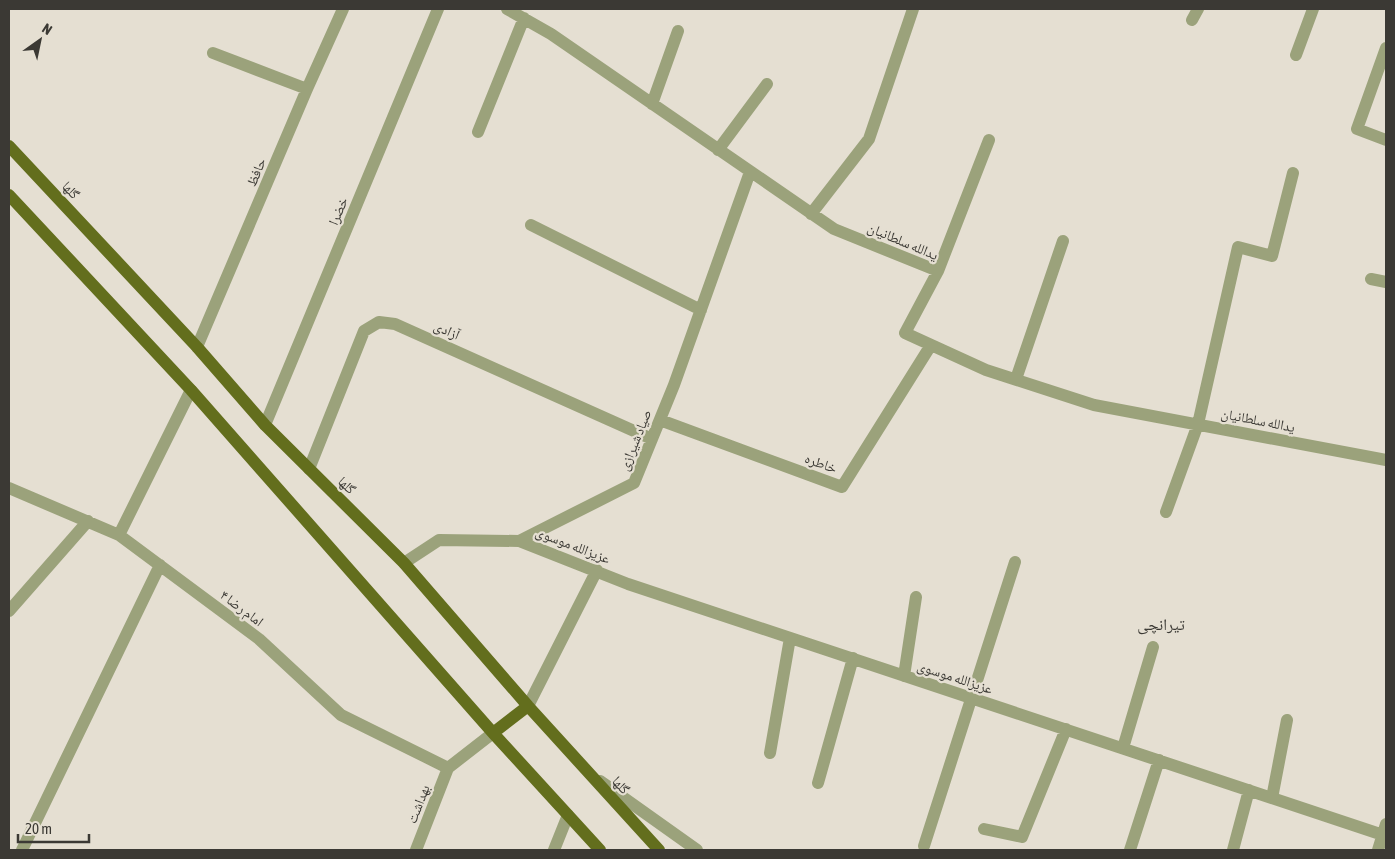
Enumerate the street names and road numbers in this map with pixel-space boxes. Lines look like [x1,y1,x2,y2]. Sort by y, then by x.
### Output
street label: حافظ [243,155,269,189]
street label: گلها [59,178,83,202]
street label: خضرا [325,195,352,228]
street label: یدالله سلطانیان [865,219,941,264]
street label: آزادی [431,317,463,344]
street label: یدالله سلطانیان [1219,405,1297,436]
street label: صیاد شیرازی [615,407,655,473]
street label: خاطره [802,450,839,477]
street label: گلها [335,473,359,497]
street label: عزیزالله موسوی [533,523,613,567]
street label: امام رضا ۴ [216,587,267,631]
street label: عزیزالله موسوی [915,657,995,698]
street label: گلها [609,773,633,797]
street label: بهداشت [403,782,433,826]

